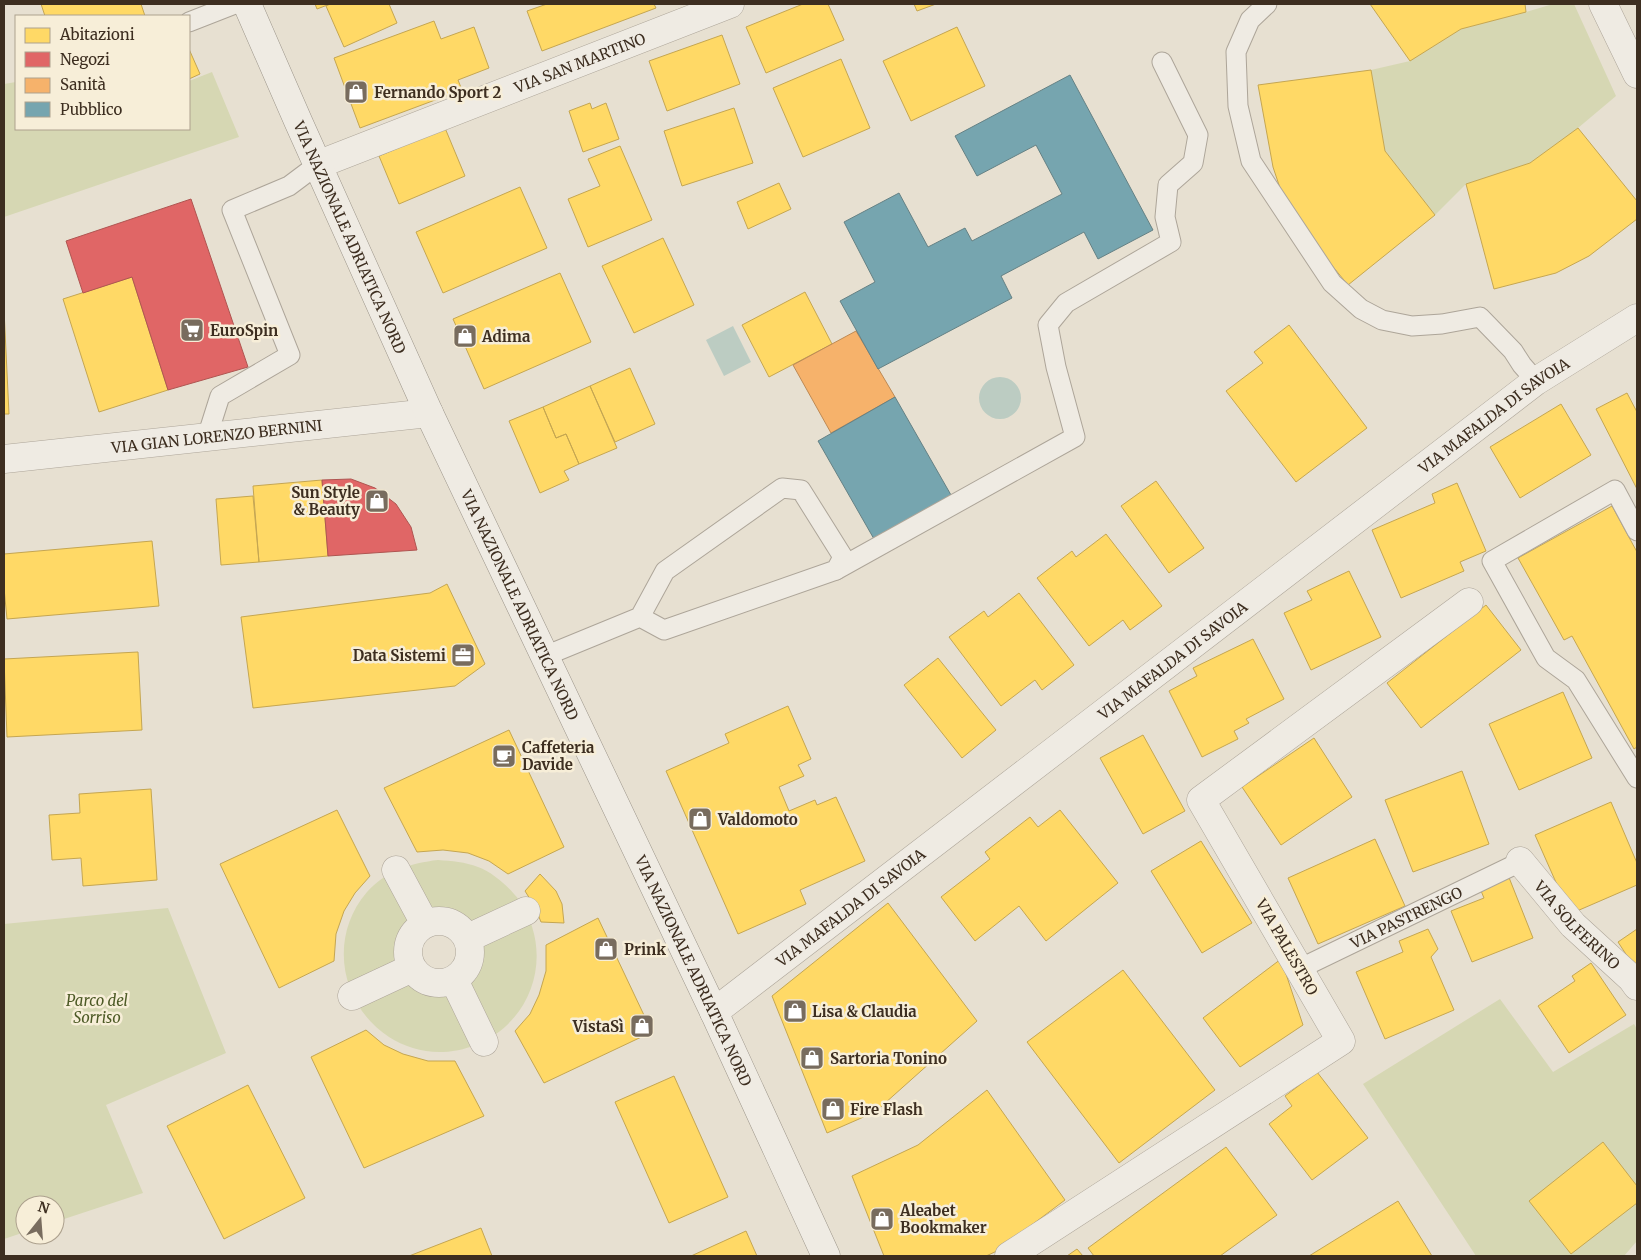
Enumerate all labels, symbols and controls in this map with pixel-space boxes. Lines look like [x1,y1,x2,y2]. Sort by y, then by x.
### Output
legend [15,15,190,130]
text: Abitazioni [59,25,135,44]
street label: VIA SAN MARTINO [510,28,648,97]
text: Negozi [60,50,110,69]
text: Sanità [60,75,106,94]
shop icon: Fernando Sport 2 [343,79,369,105]
place label: Fernando Sport 2 [374,83,502,102]
text: Pubblico [60,100,123,119]
street label: VIA NAZIONALE ADRIATICA NORD [289,117,411,356]
supermarket icon: EuroSpin [179,317,205,343]
place label: EuroSpin [210,321,278,340]
shop icon: Adima [452,323,478,349]
place label: Adima [481,327,531,346]
street label: VIA MAFALDA DI SAVOIA [1414,353,1573,478]
street label: VIA GIAN LORENZO BERNINI [109,415,323,457]
place label: Sun Style & Beauty [291,483,360,519]
street label: VIA NAZIONALE ADRIATICA NORD [457,486,583,723]
shop icon: Sun Style & Beauty [364,488,390,514]
street label: VIA MAFALDA DI SAVOIA [1093,597,1251,724]
office icon: Data Sistemi [450,642,476,668]
place label: Data Sistemi [353,646,446,665]
place label: Caffeteria Davide [522,738,595,774]
cafe icon: Caffeteria Davide [491,743,517,769]
shop icon: Valdomoto [687,806,713,832]
place label: Valdomoto [717,810,798,829]
street label: VIA MAFALDA DI SAVOIA [771,844,929,971]
street label: VIA NAZIONALE ADRIATICA NORD [631,851,756,1089]
street label: VIA SOLFERINO [1530,876,1624,973]
street label: VIA PASTRENGO [1346,882,1465,953]
street label: VIA PALESTRO [1251,895,1322,999]
shop icon: Prink [593,936,619,962]
place label: Prink [624,940,666,959]
park label: Parco del Sorriso [66,991,128,1027]
shop icon: Lisa & Claudia [782,998,808,1024]
place label: Lisa & Claudia [812,1002,917,1021]
shop icon: VistaSì [629,1013,655,1039]
place label: VistaSì [572,1017,624,1036]
shop icon: Sartoria Tonino [799,1045,825,1071]
place label: Sartoria Tonino [830,1049,947,1068]
shop icon: Fire Flash [820,1096,846,1122]
place label: Fire Flash [850,1100,923,1119]
north arrow [15,1195,65,1245]
text: N [36,1197,52,1218]
place label: Aleabet Bookmaker [899,1201,987,1237]
shop icon: Aleabet Bookmaker [869,1206,895,1232]

